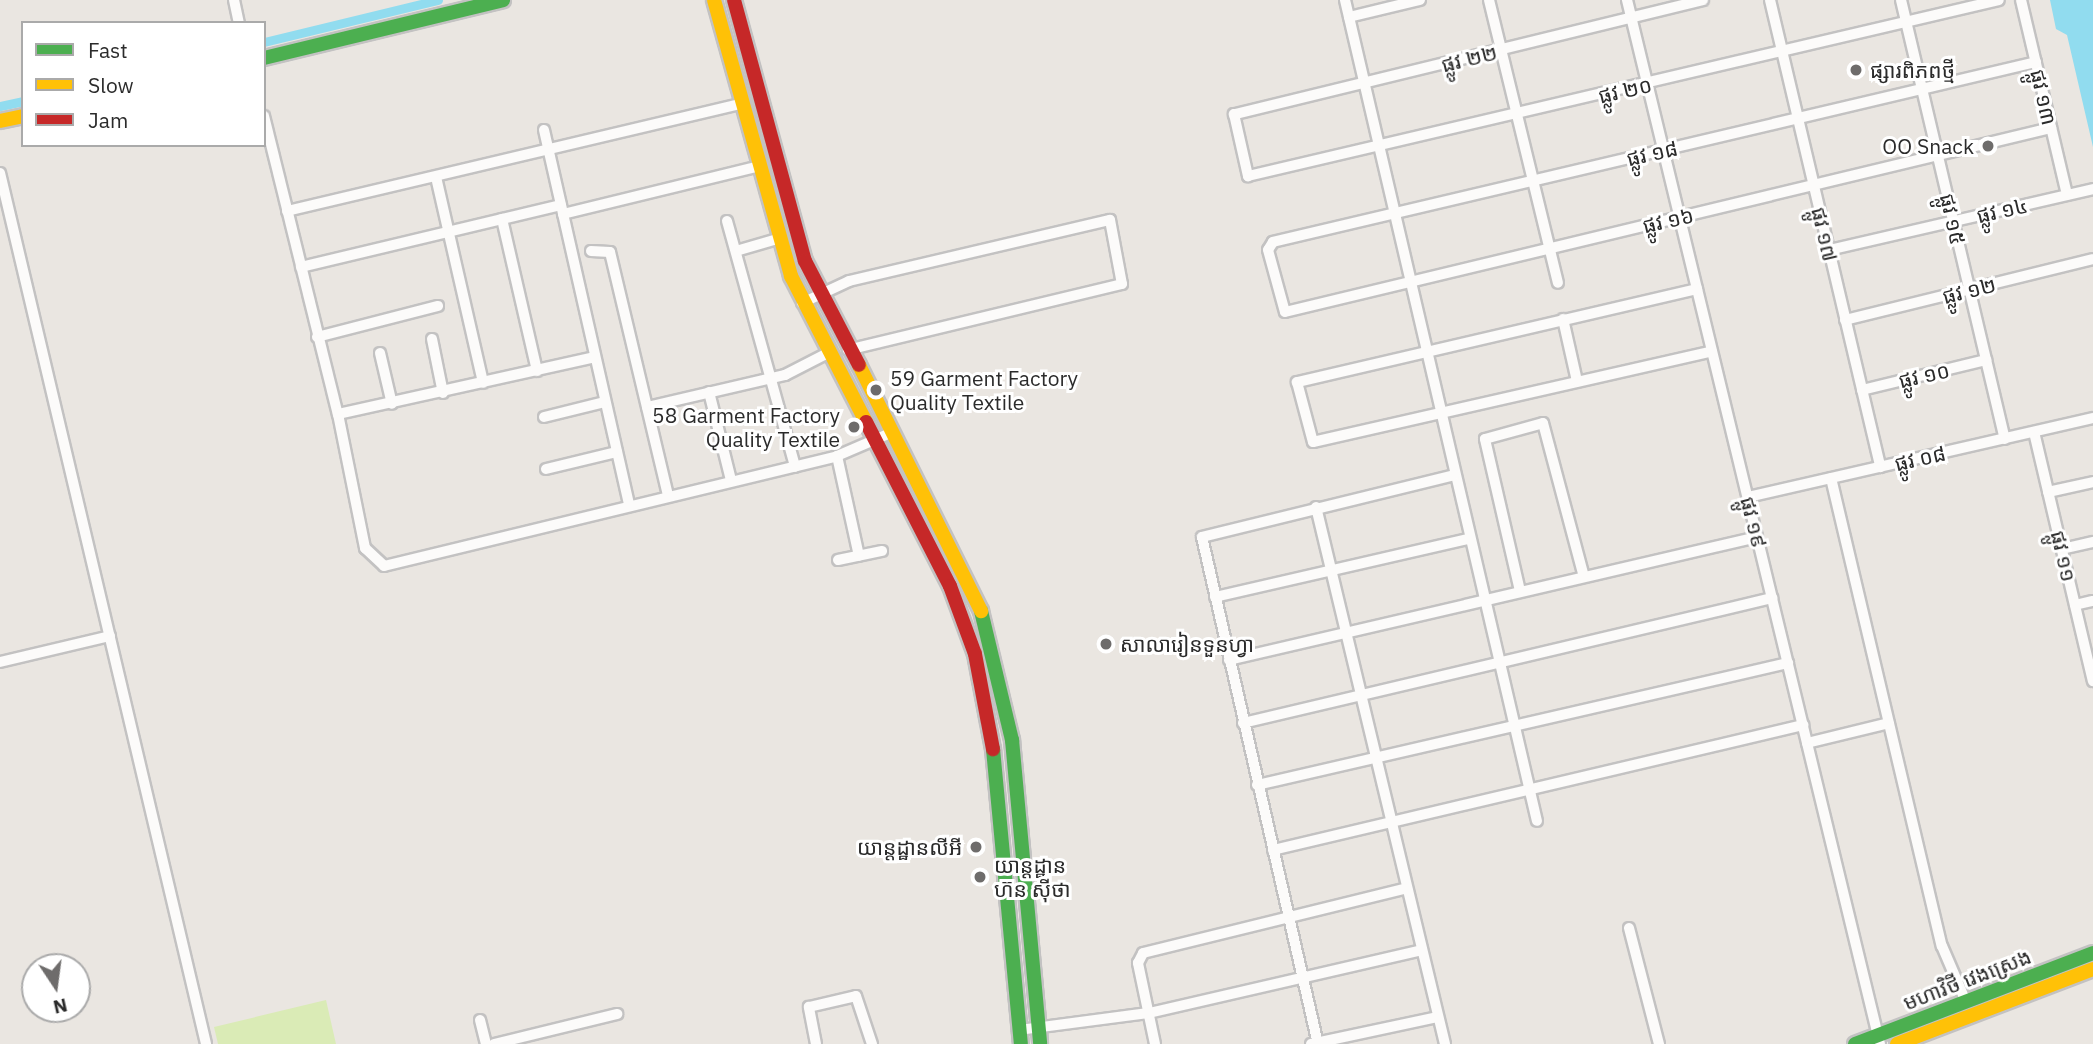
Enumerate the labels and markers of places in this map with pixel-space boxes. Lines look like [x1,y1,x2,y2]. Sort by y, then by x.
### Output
place label: ផ្សារពិភពថ្មី [1870,57,1955,83]
marker: ផ្សារពិភពថ្មី [1848,62,1864,78]
place label: OO Snack [1882,133,1974,159]
marker: OO Snack [1980,138,1996,154]
place label: 59 Garment Factory Quality Textile [890,365,1078,415]
marker: 59 Garment Factory Quality Textile [868,382,884,398]
place label: 58 Garment Factory Quality Textile [652,402,840,452]
marker: 58 Garment Factory Quality Textile [846,419,862,435]
place label: សាលារៀនទួនហ្វា [1120,631,1254,657]
marker: សាលារៀនទួនហ្វា [1098,636,1114,652]
place label: យាន្ដដ្ឋានលីអី [857,834,962,860]
marker: យាន្ដដ្ឋានលីអី [968,839,984,855]
place label: យាន្ដដ្ឋាន ហ៊ន ស៊ីថា [994,852,1071,902]
marker: យាន្ដដ្ឋាន ហ៊ន ស៊ីថា [972,869,988,885]

